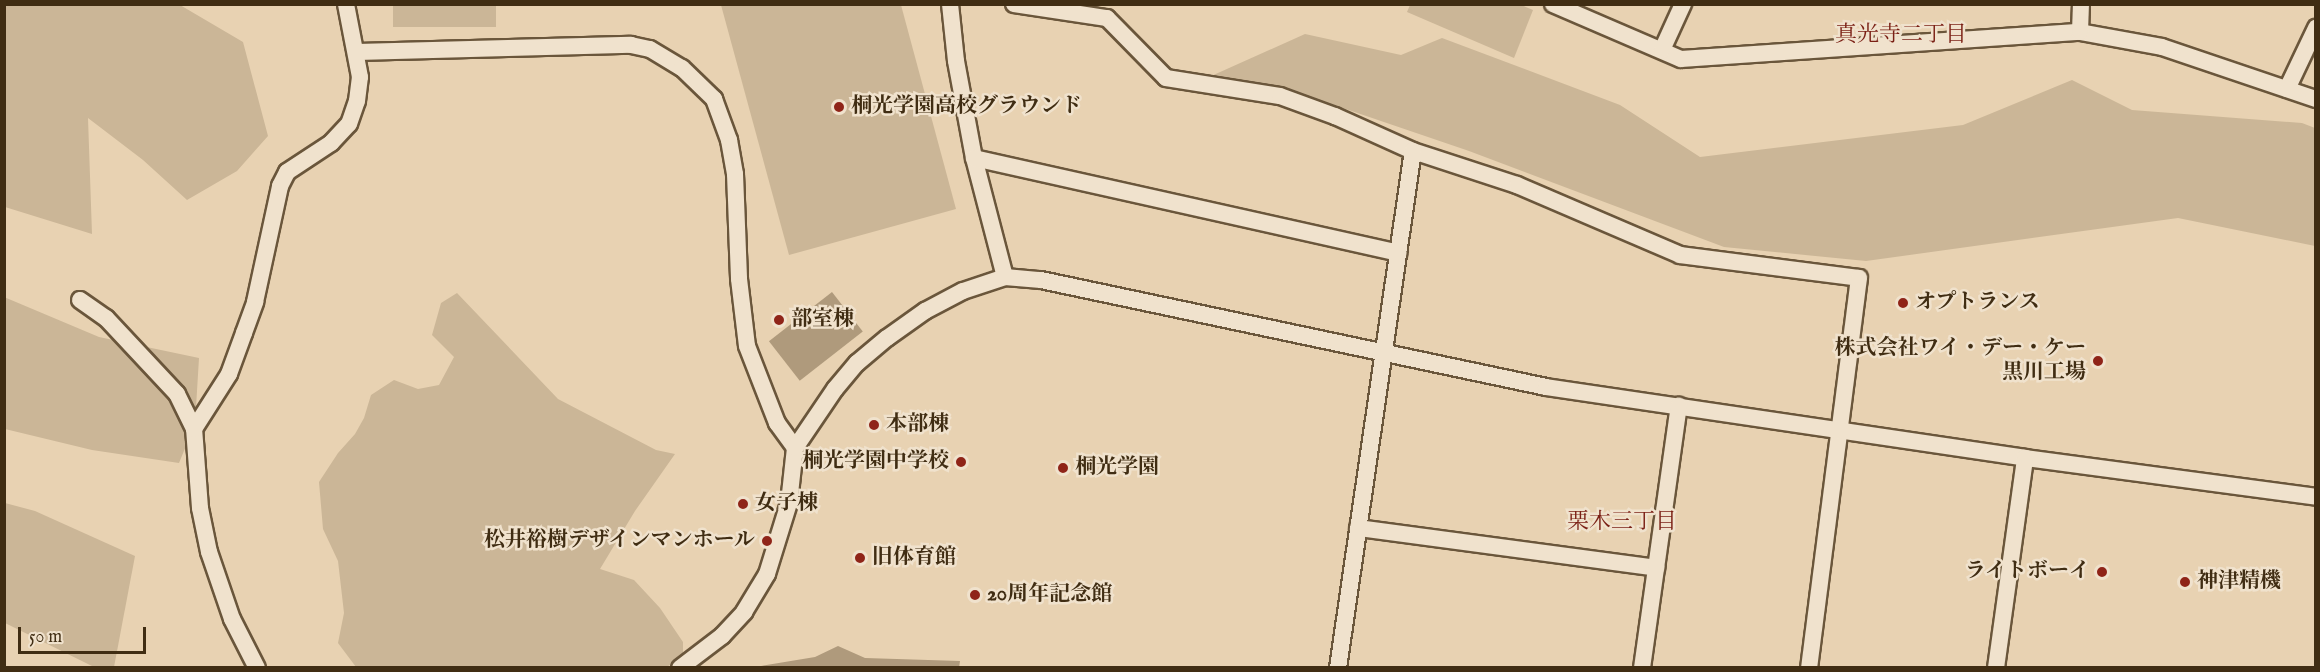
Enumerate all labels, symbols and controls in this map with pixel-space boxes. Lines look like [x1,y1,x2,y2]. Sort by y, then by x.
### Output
district label: 真光寺二丁目 [1835,23,1967,49]
place label: 桐光学園高校グラウンド [851,94,1082,120]
marker: 桐光学園高校グラウンド [832,100,846,114]
place label: オプトランス [1915,290,2041,316]
marker: オプトランス [1896,296,1910,310]
place label: 部室棟 [791,307,854,333]
marker: 部室棟 [772,313,786,327]
place label: 株式会社ワイ・デー・ケー 黒川工場 [1834,336,2086,386]
marker: 株式会社ワイ・デー・ケー 黒川工場 [2091,354,2105,368]
place label: 本部棟 [886,412,949,438]
marker: 本部棟 [867,418,881,432]
place label: 桐光学園中学校 [802,449,949,475]
marker: 桐光学園中学校 [954,455,968,469]
place label: 桐光学園 [1075,455,1159,481]
marker: 桐光学園 [1056,461,1070,475]
place label: 女子棟 [755,491,818,517]
marker: 女子棟 [736,497,750,511]
district label: 栗木三丁目 [1567,510,1677,536]
place label: 松井裕樹デザインマンホール [482,528,755,554]
marker: 松井裕樹デザインマンホール [760,534,774,548]
place label: 旧体育館 [872,545,956,571]
marker: 旧体育館 [853,551,867,565]
place label: ライトボーイ [1964,559,2090,585]
marker: ライトボーイ [2095,565,2109,579]
place label: 神津精機 [2197,569,2281,595]
marker: 神津精機 [2178,575,2192,589]
place label: 20周年記念館 [987,582,1112,608]
marker: 20周年記念館 [968,588,982,602]
scale bar [21,615,148,653]
text: 50 m [29,626,62,649]

